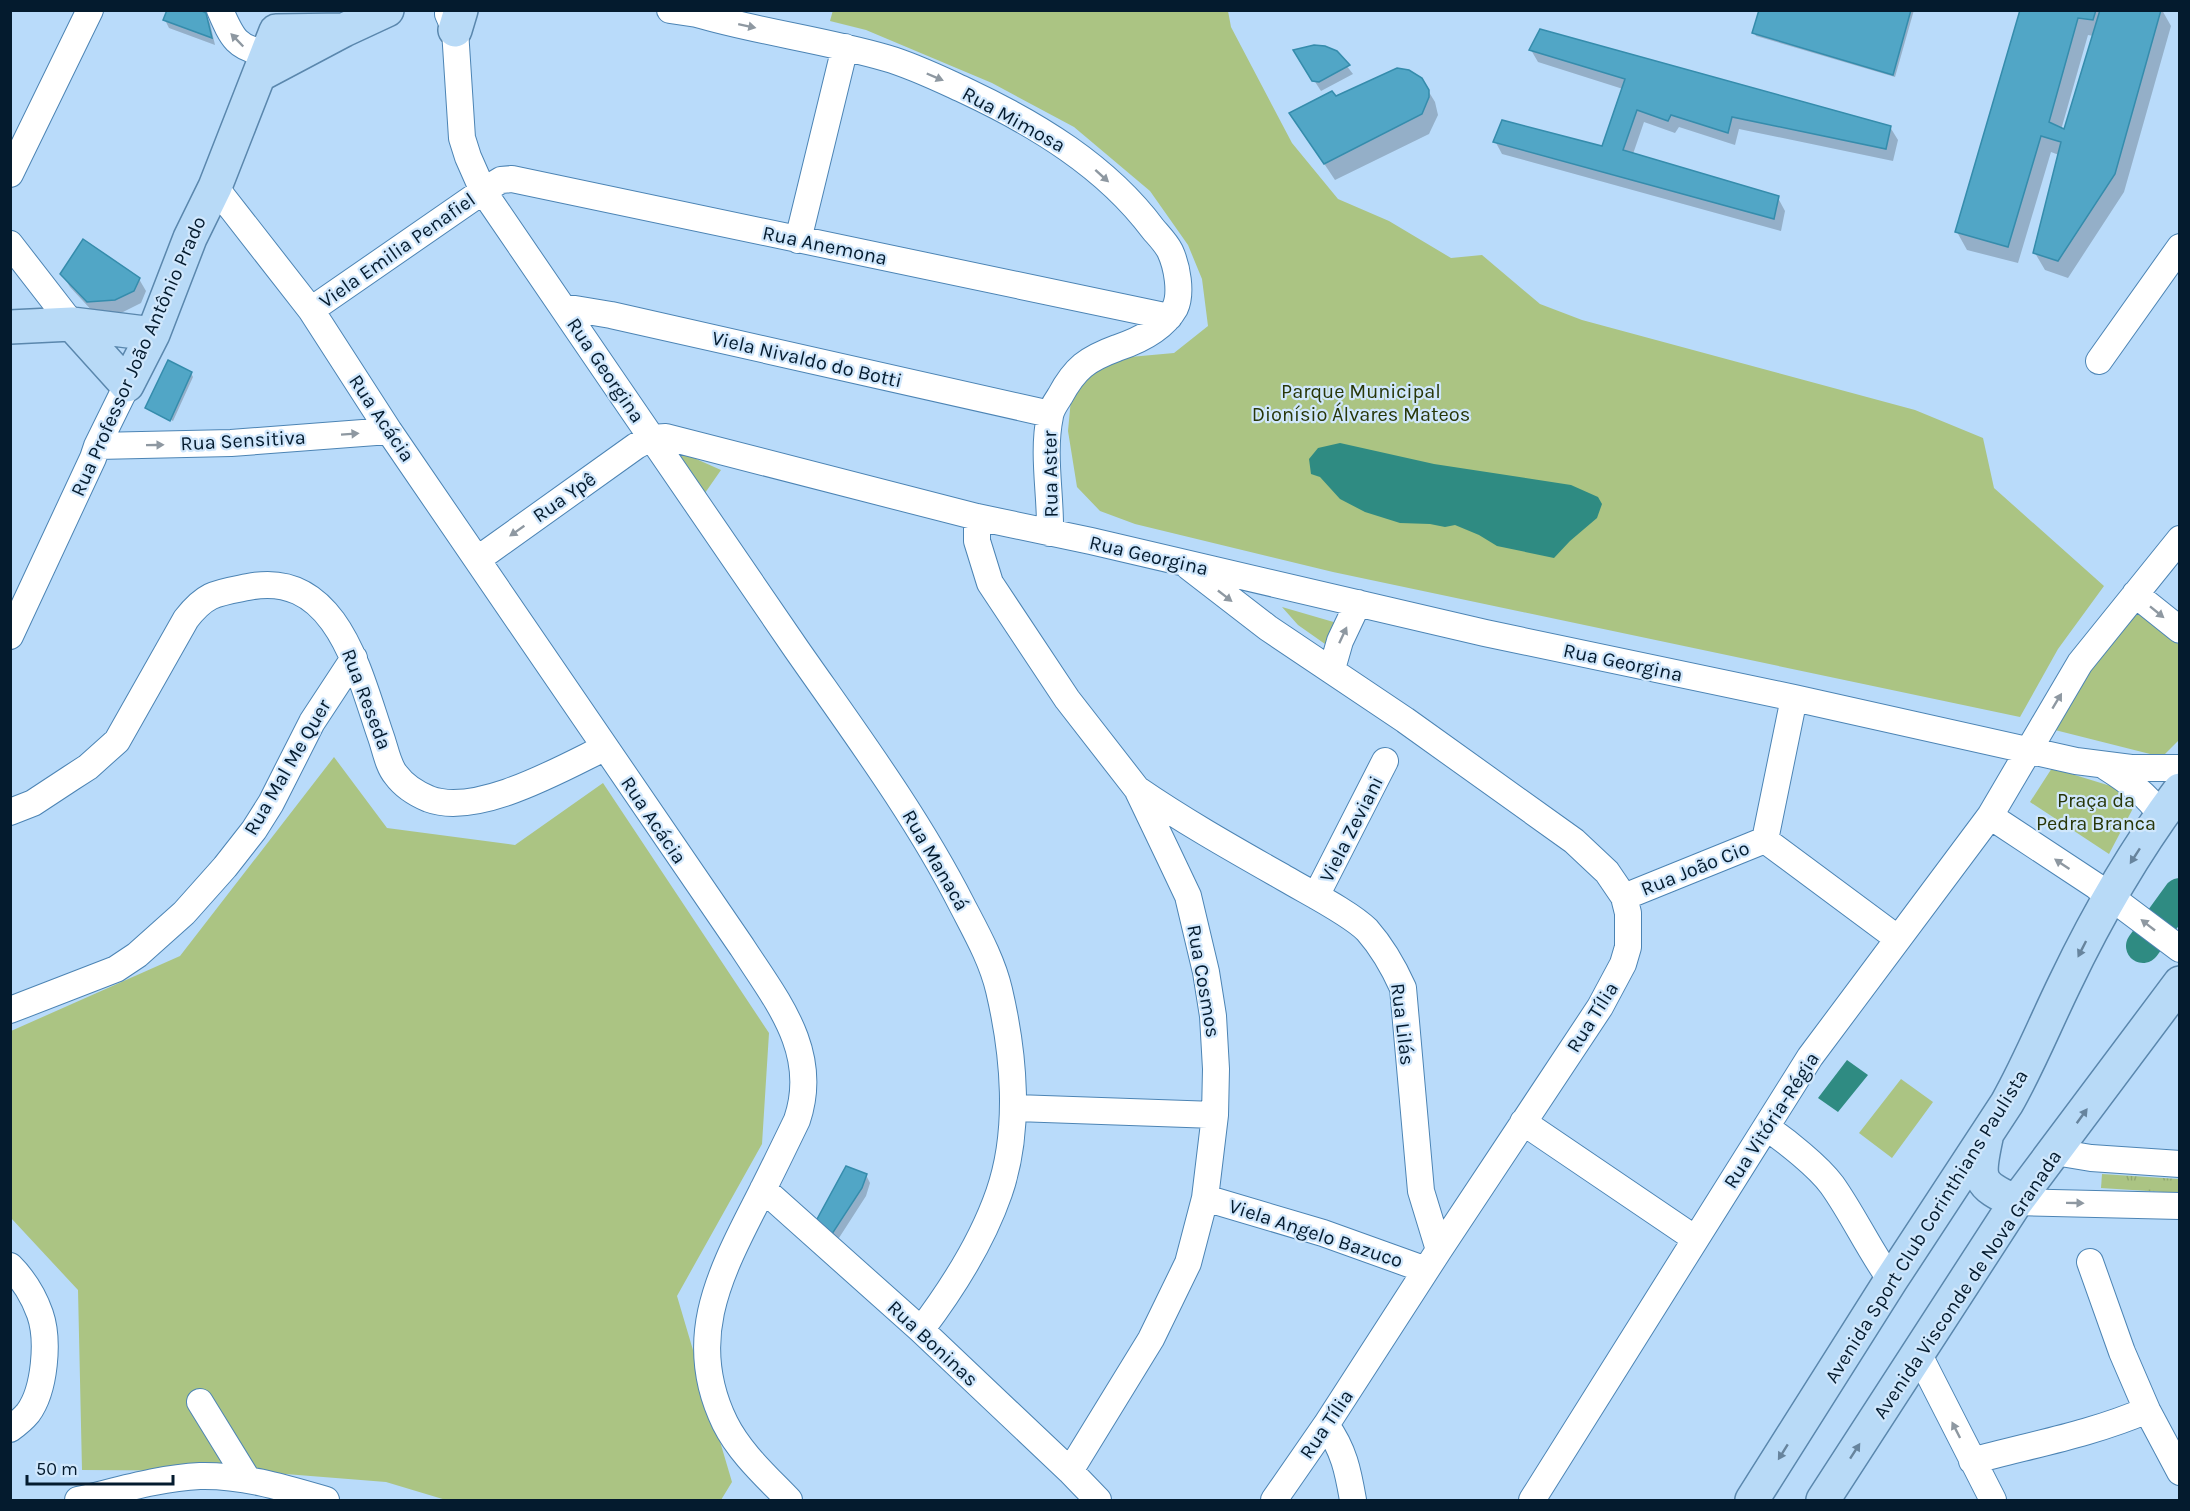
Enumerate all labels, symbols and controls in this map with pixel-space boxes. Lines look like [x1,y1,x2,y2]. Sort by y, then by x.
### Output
one-way arrow [738,22,757,31]
one-way arrow [230,32,244,47]
one-way arrow [926,73,944,82]
street label: Rua Mimosa [958,82,1069,157]
one-way arrow [1094,169,1109,182]
street label: Viela Emilia Penafiel [315,188,480,313]
street label: Rua Professor João Antônio Prado [66,213,211,500]
street label: Rua Anemona [761,221,889,270]
street label: Rua Georgina [562,314,649,427]
street label: Viela Nivaldo do Botti [710,326,904,393]
street label: Rua Acácia [344,370,419,466]
park label: Parque Municipal Dionísio Álvares Mateos [1252,380,1470,426]
street label: Rua Sensitiva [180,426,306,455]
one-way arrow [340,429,359,439]
street label: Rua Aster [1038,429,1063,518]
one-way arrow [146,440,165,449]
street label: Rua Ypê [528,467,600,527]
one-way arrow [509,525,525,537]
street label: Rua Georgina [1087,531,1211,580]
one-way arrow [1218,590,1233,602]
one-way arrow [2149,606,2165,619]
one-way arrow [1338,626,1348,644]
street label: Rua Georgina [1561,639,1685,686]
street label: Rua Reseda [337,645,396,753]
one-way arrow [2051,693,2062,709]
street label: Rua Mal Me Quer [239,695,336,839]
street label: Rua Acácia [616,772,691,868]
street label: Viela Zeviani [1315,772,1388,886]
park label: Praça da Pedra Branca [2036,789,2156,835]
street label: Rua Manacá [897,806,974,915]
street label: Rua João Cio [1638,836,1753,901]
one-way arrow [2129,847,2141,863]
one-way arrow [2054,859,2070,870]
one-way arrow [2140,919,2156,932]
street label: Rua Cosmos [1182,923,1225,1039]
one-way arrow [2077,940,2087,957]
street label: Rua Tília [1562,978,1623,1057]
street label: Rua Lilás [1386,982,1419,1066]
street label: Rua Vitória-Régia [1719,1048,1824,1193]
street label: Avenida Sport Club Corinthians Paulista [1820,1065,2033,1387]
one-way arrow [2075,1109,2087,1124]
street label: Avenida Visconde de Nova Granada [1869,1146,2066,1423]
street label: Viela Angelo Bazuco [1226,1194,1406,1272]
one-way arrow [2065,1199,2084,1208]
street label: Rua Boninas [883,1296,983,1391]
street label: Rua Tília [1295,1385,1358,1463]
one-way arrow [1952,1422,1961,1439]
one-way arrow [1849,1443,1860,1459]
one-way arrow [1777,1444,1788,1460]
scale bar [27,1448,172,1486]
text: 50 m [36,1458,78,1480]

